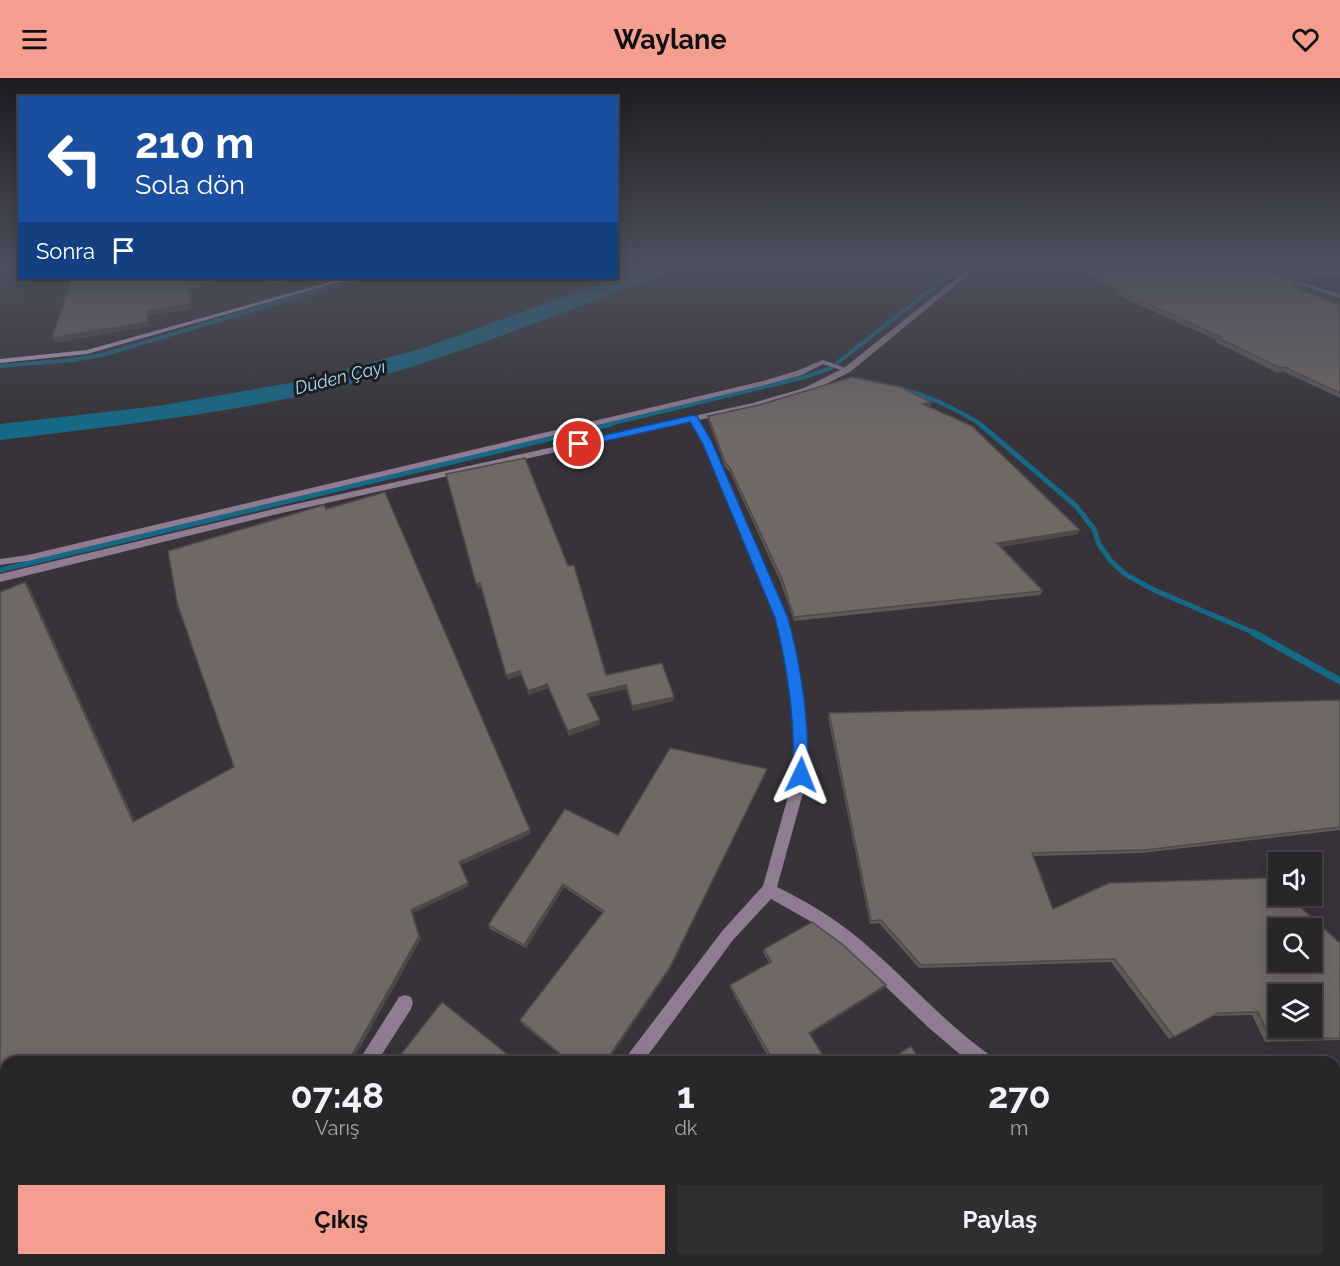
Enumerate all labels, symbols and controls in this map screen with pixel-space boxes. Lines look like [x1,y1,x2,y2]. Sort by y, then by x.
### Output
icon: menu [18,23,51,56]
icon: heart [1289,23,1322,56]
text: Waylane [613,24,727,55]
text: 210 m [135,119,254,168]
icon: left [36,120,114,198]
text: Sola dön [135,169,245,200]
icon: arrive [107,234,140,267]
text: Sonra [36,238,95,264]
water label: Düden Çayı [292,356,388,398]
pin [553,418,604,469]
icon: arrive [562,427,595,460]
position arrow [769,743,833,807]
map controls [1268,852,1322,1038]
button: sound [1268,852,1322,906]
button: search [1268,918,1322,972]
button: layers [1268,984,1322,1038]
text: 07:48 [290,1074,384,1116]
text: 1 [677,1074,695,1116]
text: 270 [988,1074,1051,1116]
text: Varış [315,1116,359,1140]
text: dk [674,1116,697,1140]
text: m [1010,1116,1028,1140]
button: Çıkış [18,1185,665,1254]
button: Paylaş [677,1185,1323,1254]

